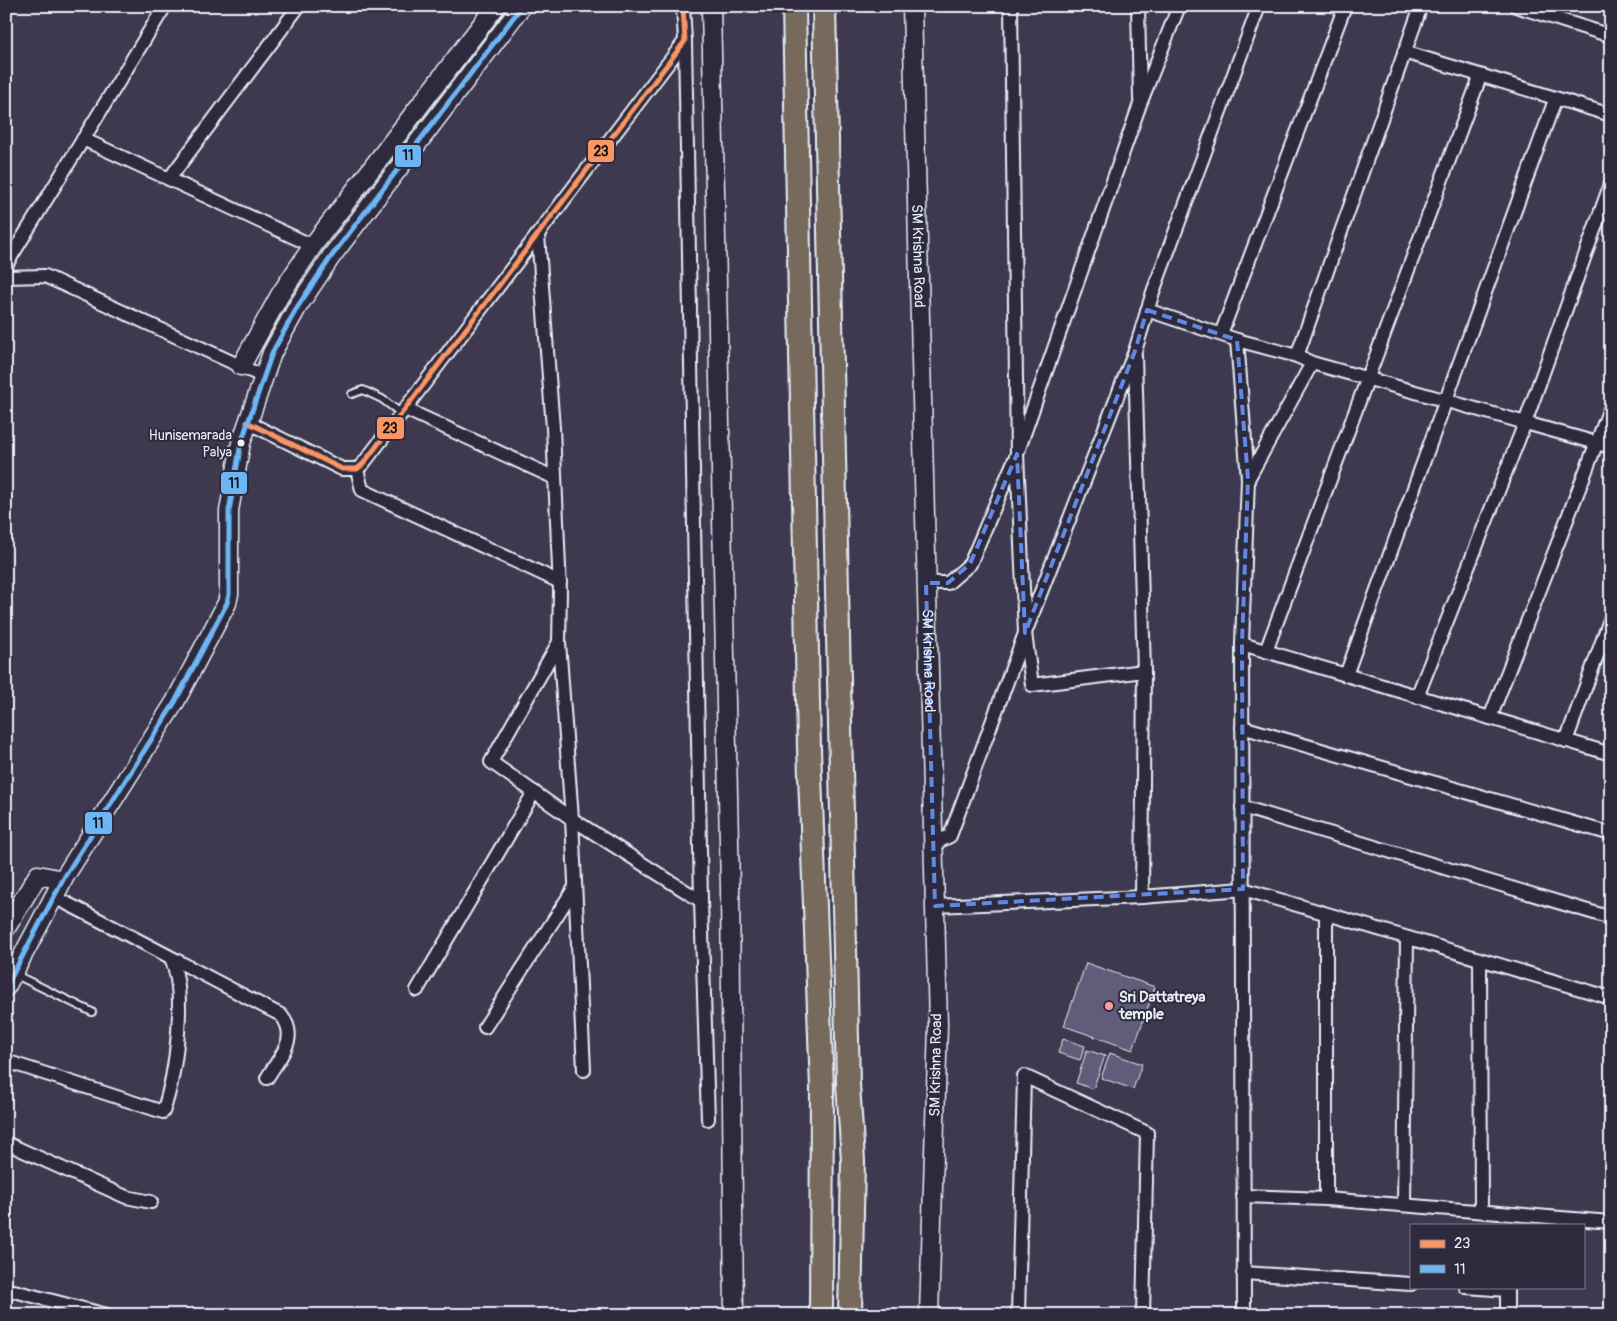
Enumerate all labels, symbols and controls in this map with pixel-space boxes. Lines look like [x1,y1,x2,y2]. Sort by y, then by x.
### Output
line badge: 23 [587,139,615,163]
text: 23 [593,143,609,160]
line badge: 11 [394,144,422,168]
text: 11 [403,147,413,164]
street label: SM Krishna Road [908,204,929,308]
line badge: 23 [376,416,405,440]
text: 23 [382,420,398,437]
place label: Hunisemarada Palya [149,427,232,461]
marker: Hunisemarada Palya [236,438,246,448]
line badge: 11 [220,471,248,495]
text: 11 [229,475,239,492]
street label: SM Krishna Road [918,609,940,713]
line badge: 11 [84,811,113,835]
text: 11 [93,815,103,832]
place label: Sri Dattatreya temple [1118,988,1205,1024]
marker: Sri Dattatreya temple [1103,1000,1115,1012]
street label: SM Krishna Road [926,1013,946,1117]
legend [1410,1224,1584,1288]
text: 23 [1454,1234,1470,1253]
text: 11 [1454,1260,1466,1279]

